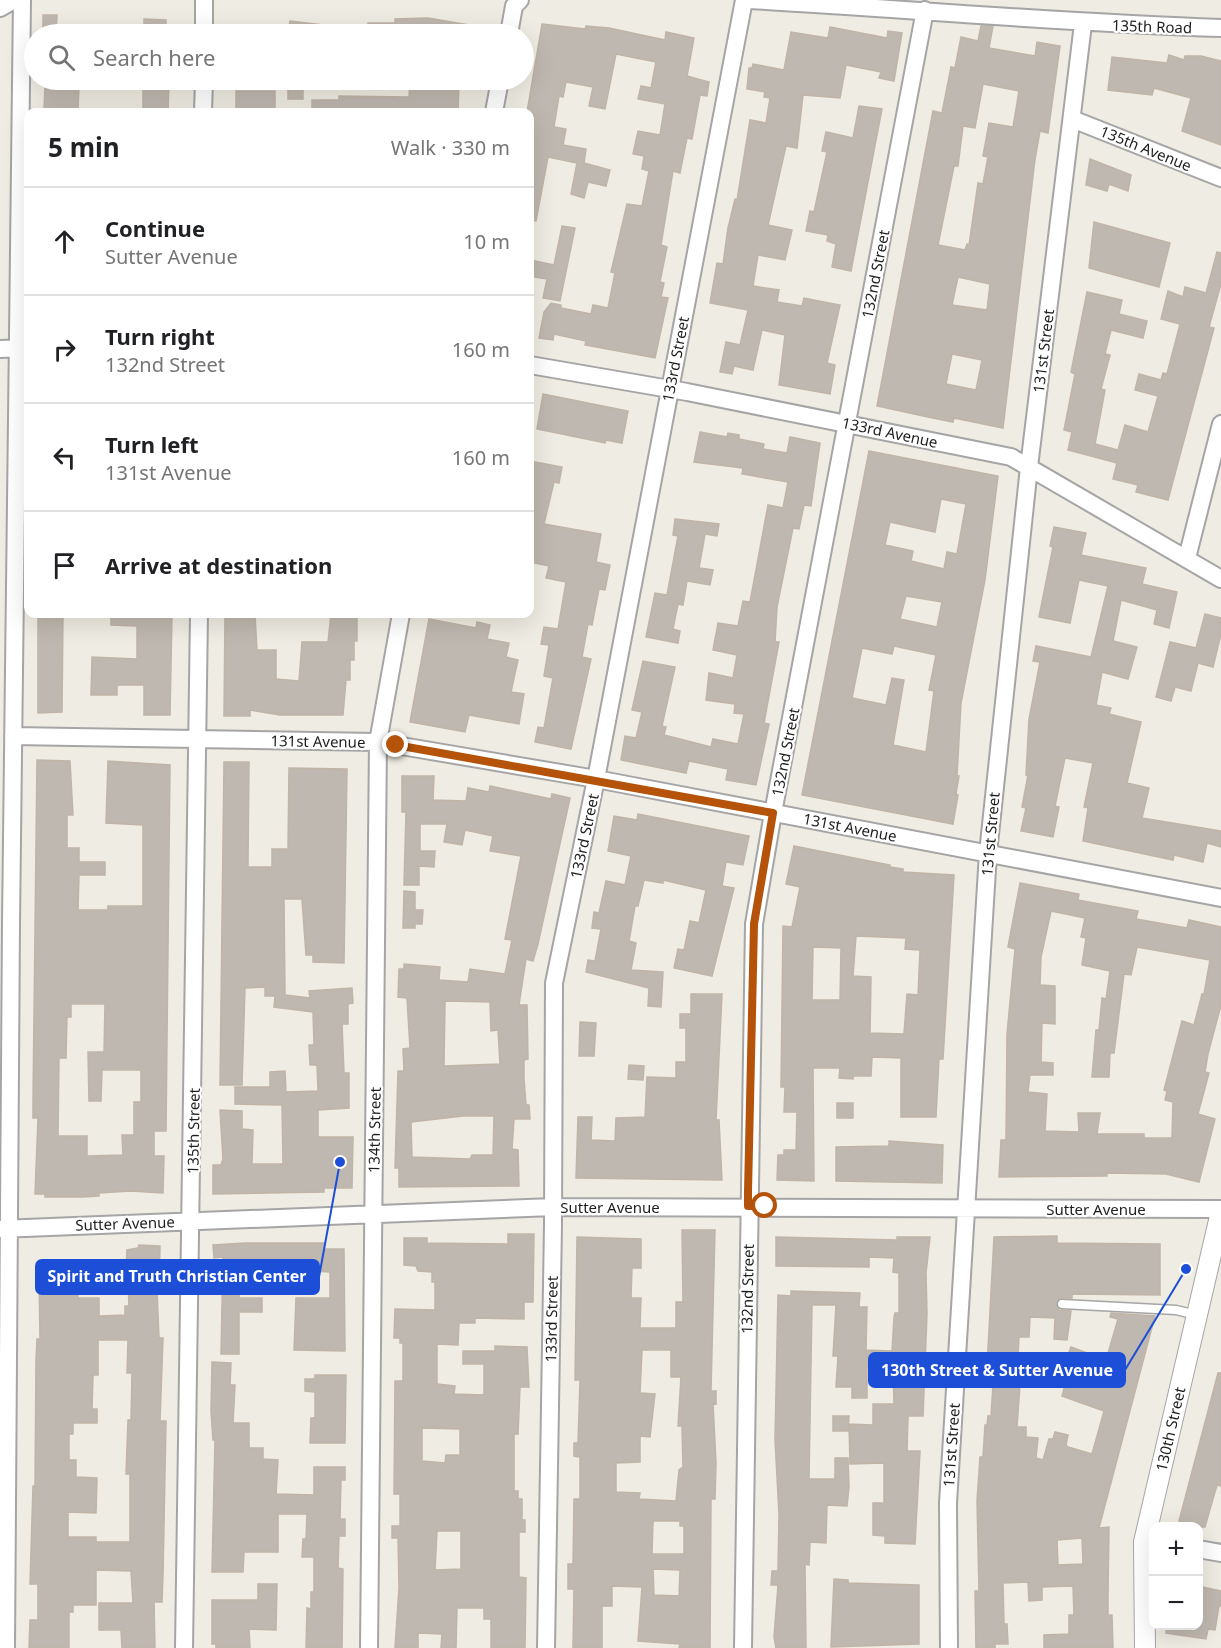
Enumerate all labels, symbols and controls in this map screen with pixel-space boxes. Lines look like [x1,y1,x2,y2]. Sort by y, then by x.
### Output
street label: 135th Road [1111,15,1193,37]
search box [24,24,534,90]
icon: search [45,41,78,74]
text: Search here [93,42,215,72]
street label: 135th Avenue [1097,121,1195,175]
text: 5 min [48,129,120,165]
text: Walk · 330 m [391,134,510,161]
text: Continue [105,213,205,243]
icon: ahead [48,225,81,258]
street label: 132nd Street [857,227,894,320]
text: 10 m [463,228,510,255]
text: Sutter Avenue [105,243,238,270]
street label: 131st Street [1028,307,1058,394]
street label: 133rd Street [657,314,693,403]
text: Turn right [105,321,215,351]
icon: right [48,333,81,366]
text: 160 m [452,336,510,363]
text: 132nd Street [105,351,225,378]
street label: 133rd Avenue [840,412,940,452]
text: Turn left [105,429,199,459]
icon: left [48,441,81,474]
text: 160 m [452,444,510,471]
text: 131st Avenue [105,459,232,486]
icon: arrive [48,549,81,582]
text: Arrive at destination [105,550,332,580]
street label: 132nd Street [767,705,804,798]
street label: 131st Avenue [270,730,366,752]
route end [382,731,408,757]
street label: 133rd Street [565,791,603,880]
street label: 131st Street [976,791,1004,877]
street label: 131st Avenue [802,808,898,846]
street label: 134th Street [363,1086,385,1173]
street label: 135th Street [182,1087,204,1174]
route start [751,1192,777,1218]
street label: Sutter Avenue [560,1197,660,1217]
street label: Sutter Avenue [1046,1199,1146,1219]
street label: Sutter Avenue [75,1211,175,1235]
street label: 132nd Street [736,1243,758,1334]
callout: Spirit and Truth Christian Center [36,1260,319,1294]
text: Spirit and Truth Christian Center [48,1265,306,1287]
street label: 133rd Street [540,1275,562,1362]
callout: 130th Street & Sutter Avenue [869,1353,1125,1387]
text: 130th Street & Sutter Avenue [881,1359,1113,1381]
street label: 130th Street [1151,1384,1190,1473]
street label: 131st Street [938,1402,964,1488]
map controls [1149,1522,1203,1630]
button: + [1149,1522,1203,1576]
button: − [1149,1576,1203,1630]

